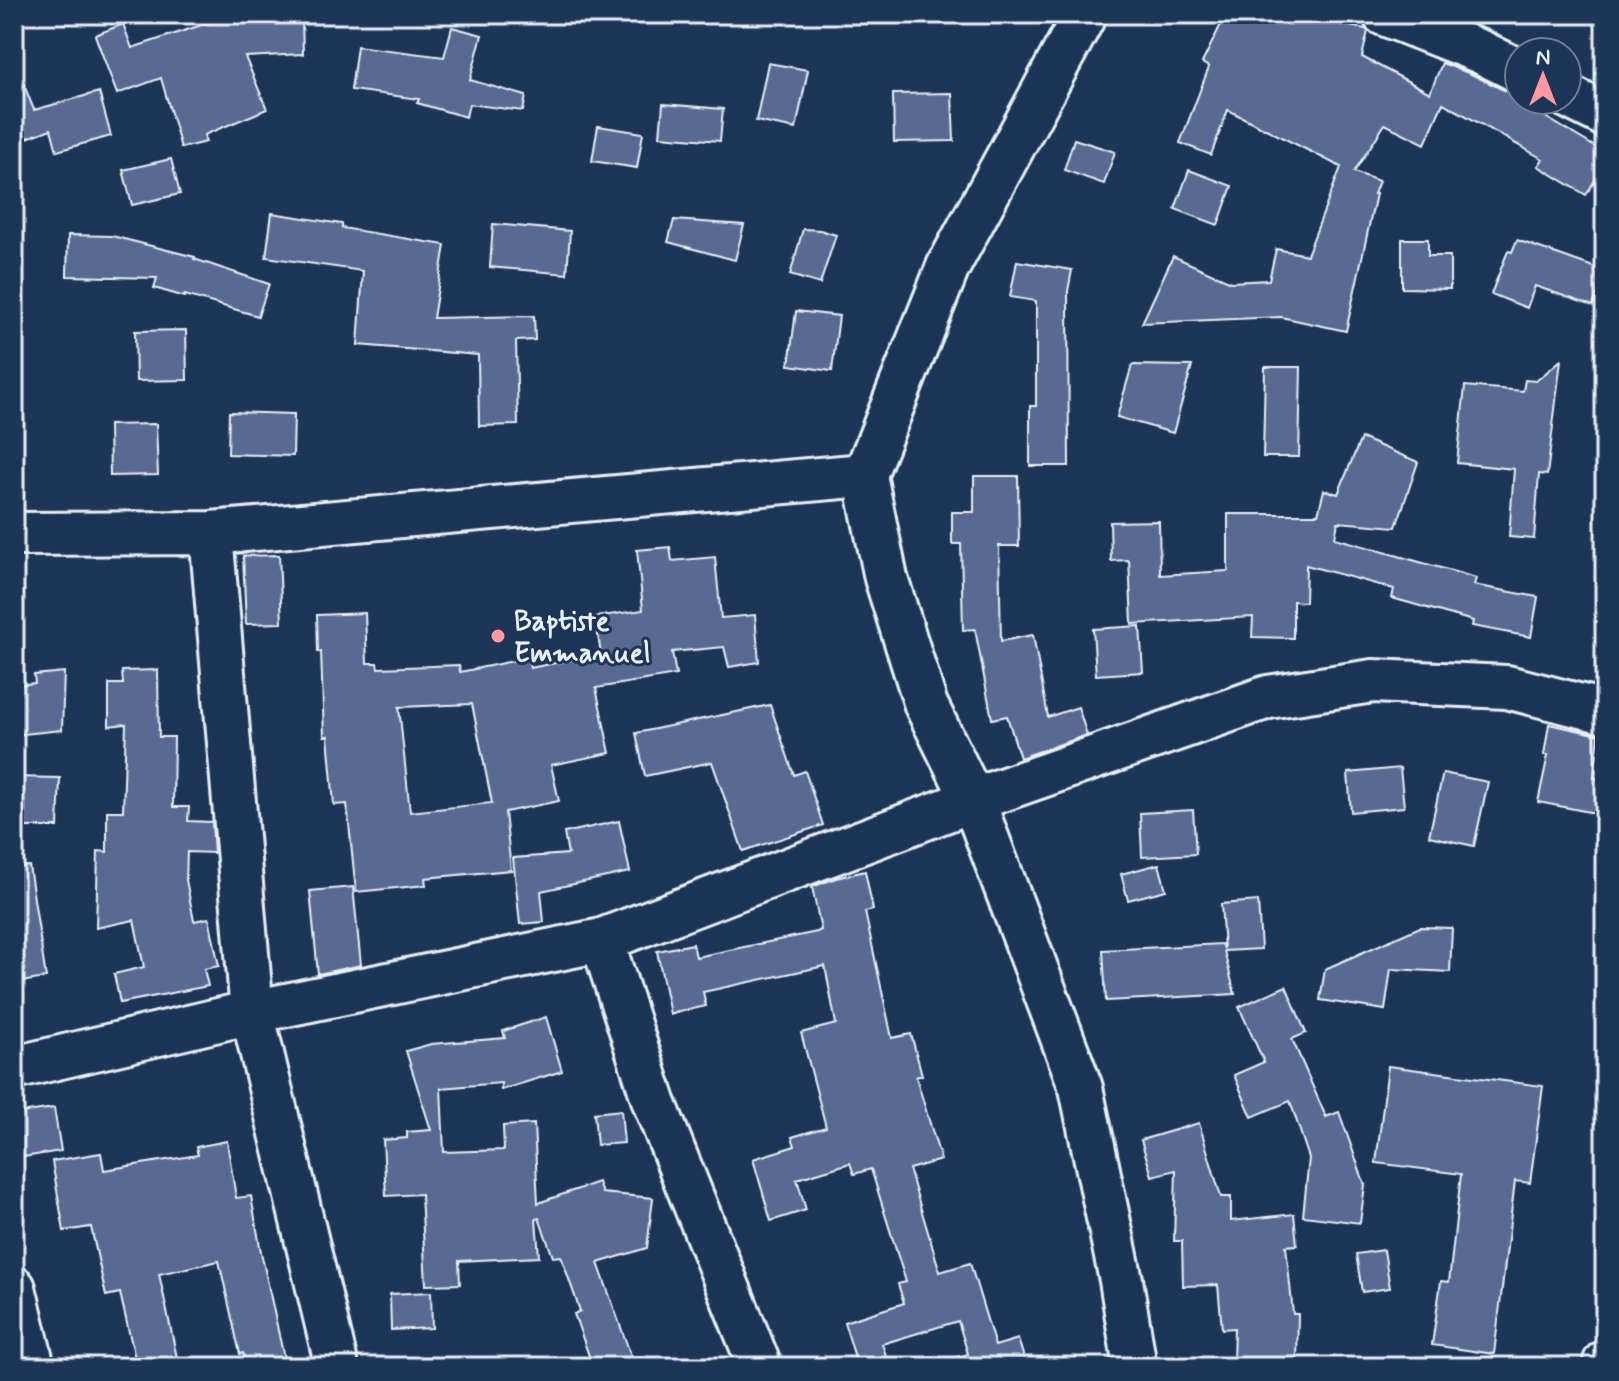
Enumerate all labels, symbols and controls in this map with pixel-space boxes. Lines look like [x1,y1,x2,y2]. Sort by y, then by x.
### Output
north arrow [1503,36,1583,116]
text: N [1536,44,1550,72]
place label: Baptiste Emmanuel [514,604,650,673]
marker: Baptiste Emmanuel [489,627,507,645]

